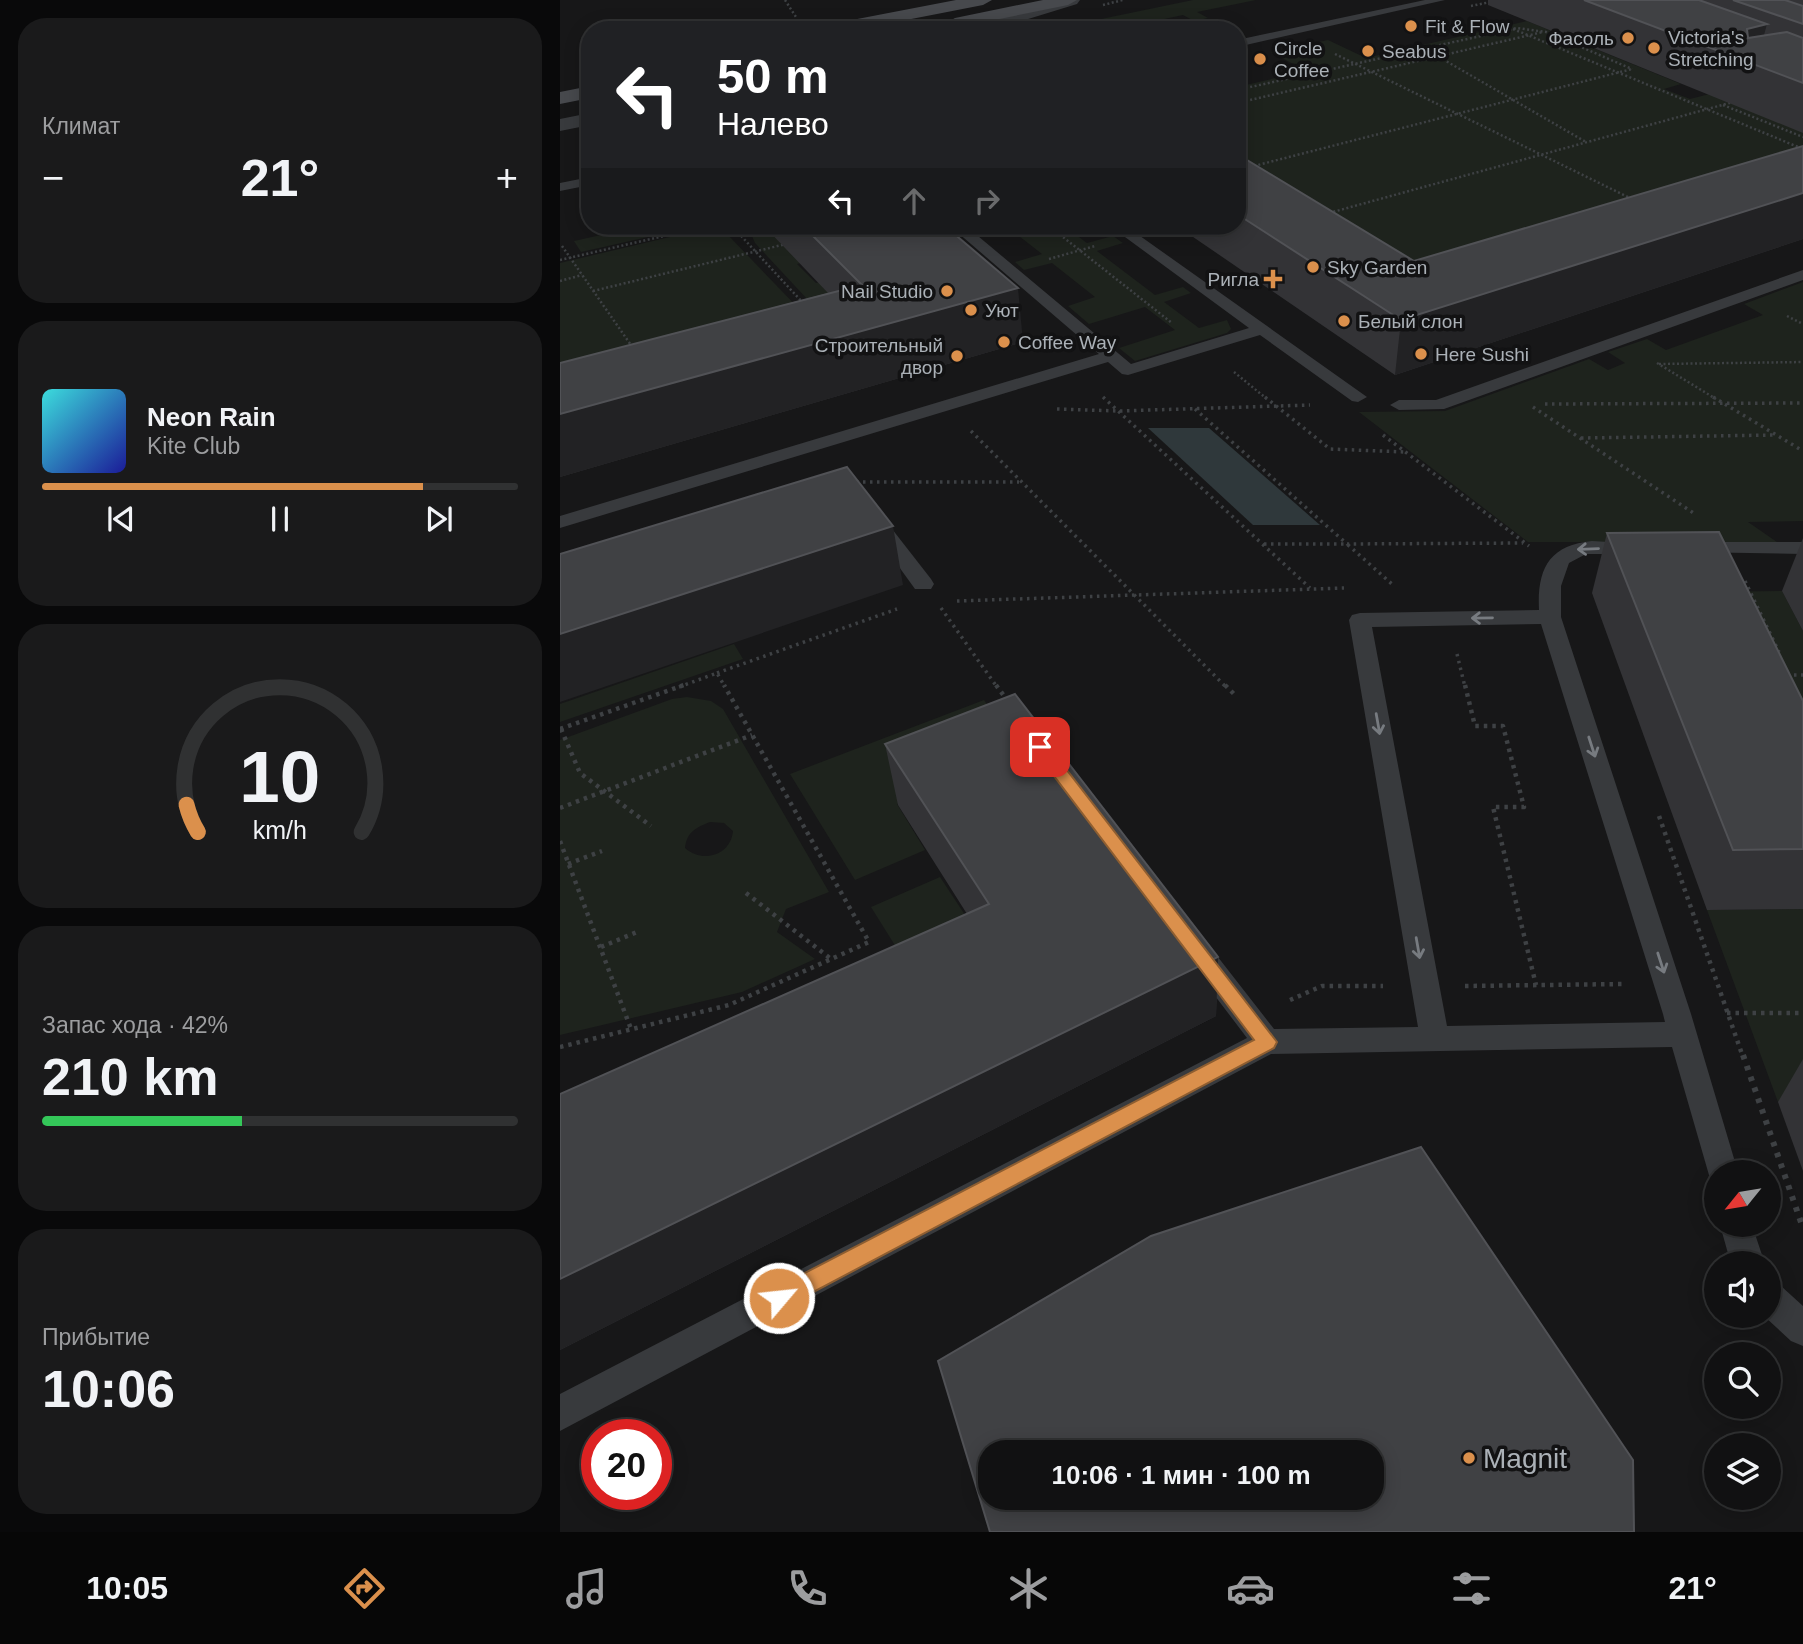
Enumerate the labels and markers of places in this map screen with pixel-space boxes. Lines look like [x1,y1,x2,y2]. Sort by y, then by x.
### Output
place label: Fit & Flow [1425,16,1510,37]
marker: Fit & Flow [1403,18,1419,34]
place label: Victoria's Stretching [1668,27,1754,70]
place label: Фасоль [1548,28,1614,49]
marker: Фасоль [1620,30,1636,46]
place label: Circle Coffee [1274,38,1330,81]
marker: Victoria's Stretching [1646,40,1662,56]
place label: Seabus [1382,41,1446,62]
marker: Seabus [1360,43,1376,59]
marker: Circle Coffee [1252,51,1268,67]
place label: Sky Garden [1327,257,1427,278]
marker: Sky Garden [1305,259,1321,275]
place label: Ригла [1208,269,1259,290]
marker: Ригла [1265,271,1281,287]
place label: Nail Studio [841,281,933,302]
marker: Nail Studio [939,283,955,299]
place label: Уют [985,300,1019,321]
marker: Уют [963,302,979,318]
place label: Белый слон [1358,311,1463,332]
marker: Белый слон [1336,313,1352,329]
place label: Coffee Way [1018,332,1117,353]
marker: Coffee Way [996,334,1012,350]
place label: Строительный двор [815,335,943,378]
place label: Here Sushi [1435,344,1529,365]
marker: Here Sushi [1413,346,1429,362]
marker: Строительный двор [949,348,965,364]
pin [1010,717,1070,777]
place label: Magnit [1483,1443,1567,1474]
marker: Magnit [1461,1450,1477,1466]

